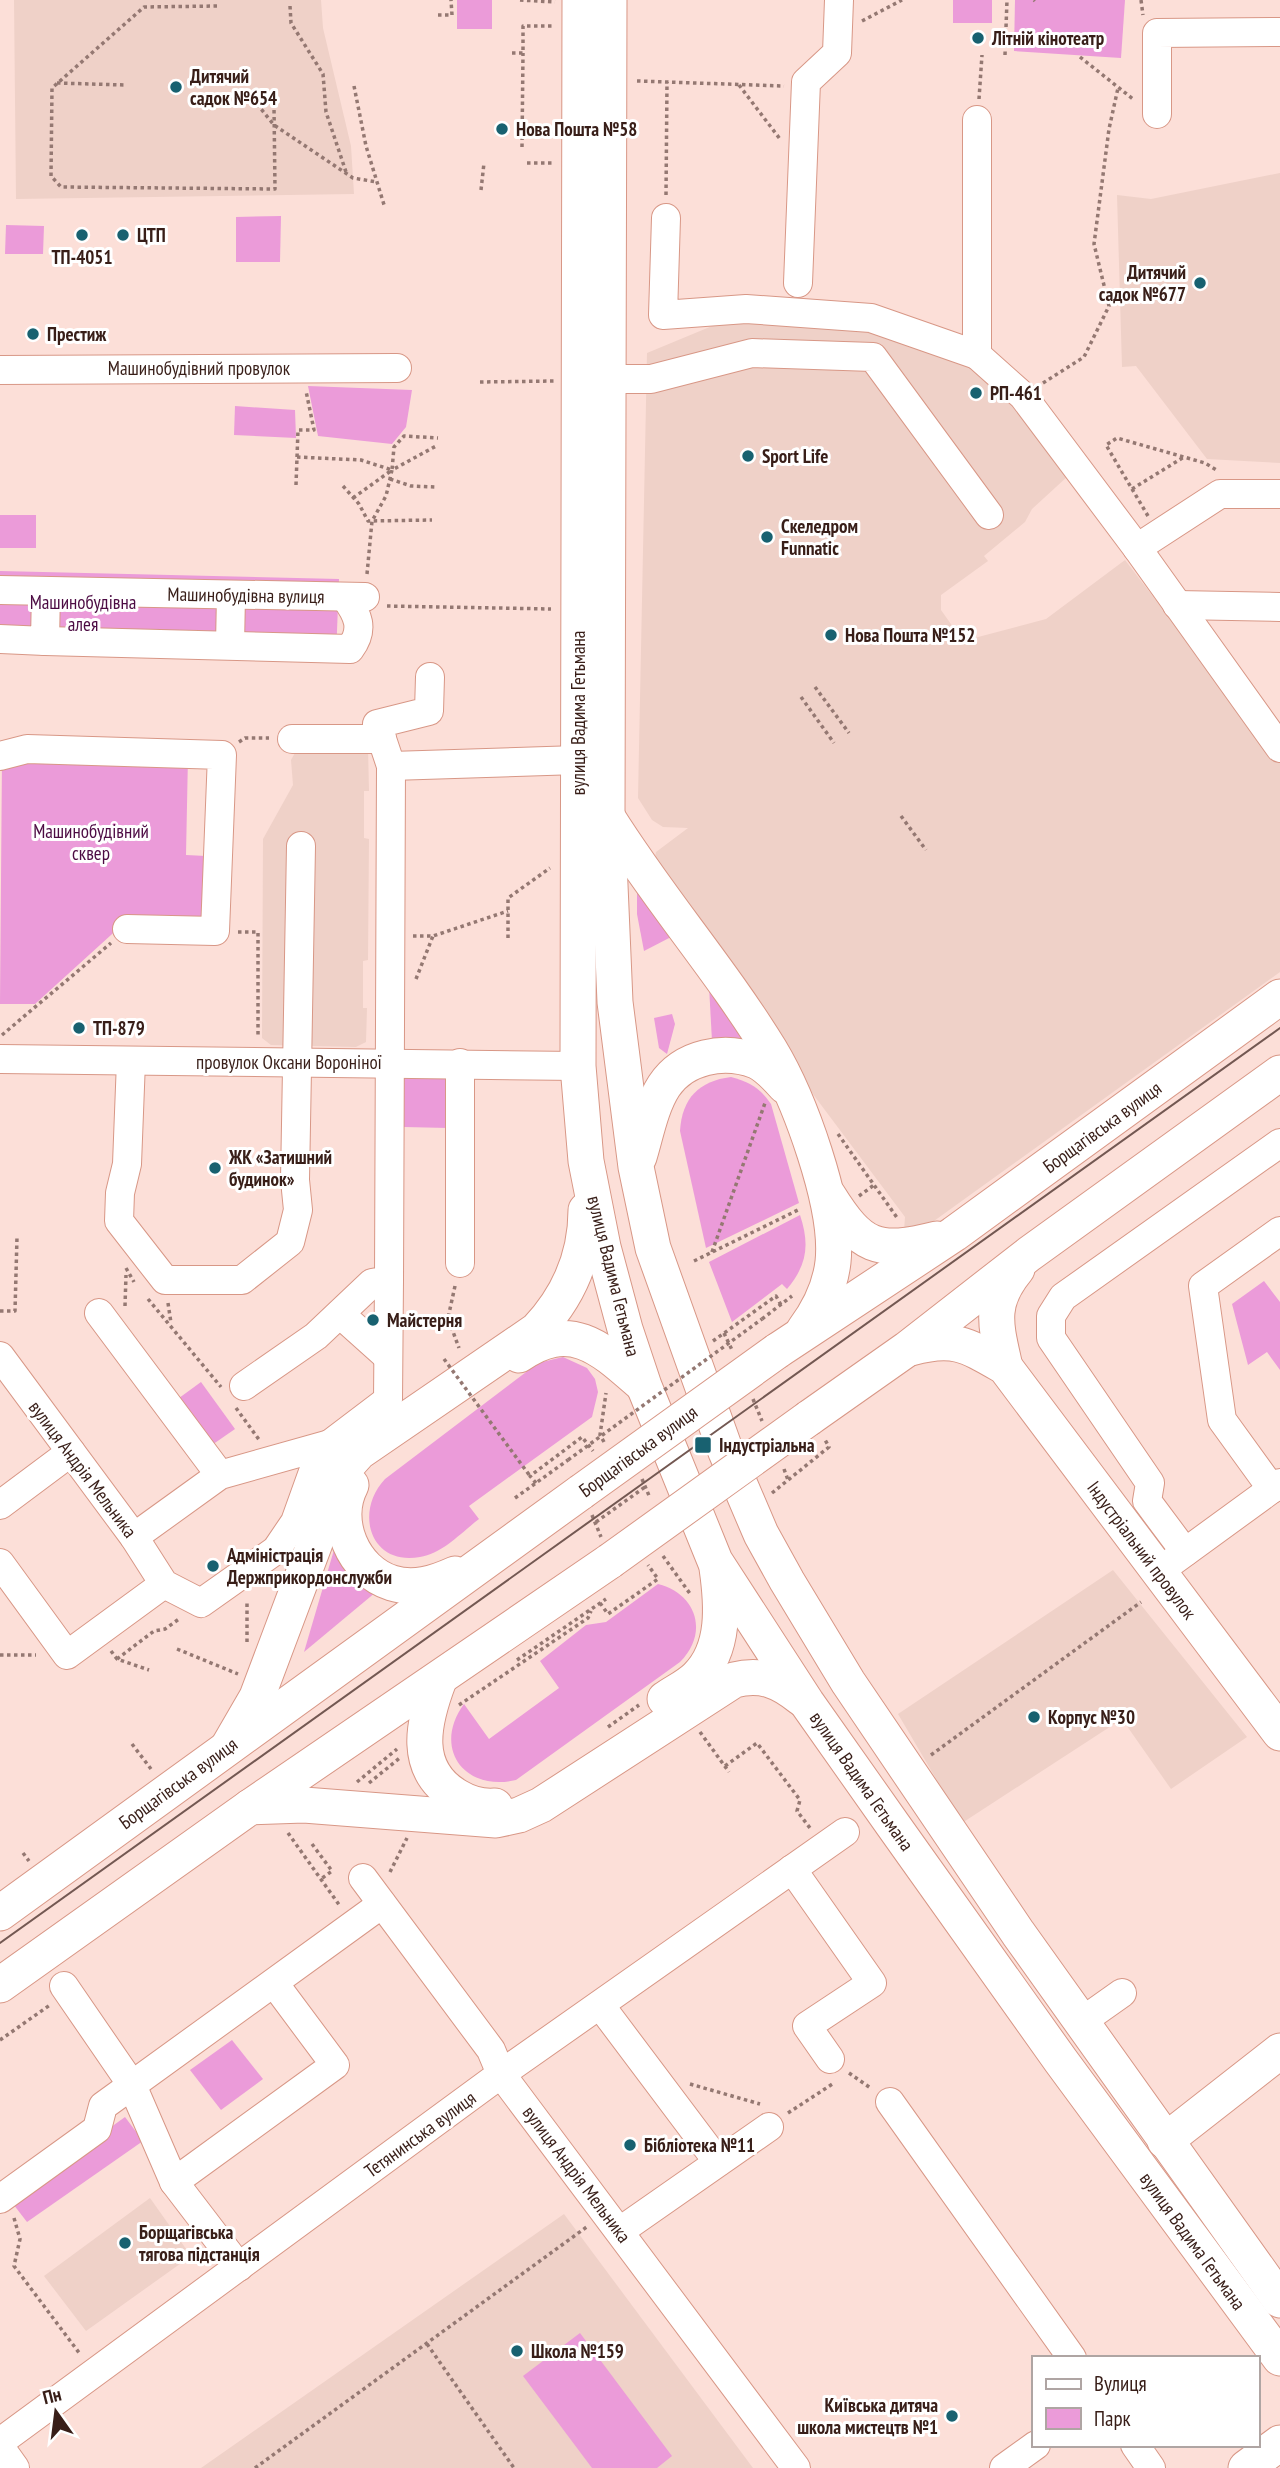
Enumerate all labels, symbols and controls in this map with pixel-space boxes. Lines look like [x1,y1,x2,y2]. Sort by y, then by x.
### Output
place label: Літній кінотеатр [991,26,1105,50]
marker: Літній кінотеатр [970,30,986,46]
place label: Дитячий садок №654 [190,64,277,110]
marker: Дитячий садок №654 [168,79,184,95]
place label: Нова Пошта №58 [516,117,637,141]
marker: Нова Пошта №58 [494,121,510,137]
place label: ЦТП [137,223,166,247]
marker: ТП-4051 [74,227,90,243]
marker: ЦТП [115,227,131,243]
place label: ТП-4051 [52,245,112,269]
place label: Дитячий садок №677 [1099,260,1186,306]
marker: Дитячий садок №677 [1192,275,1208,291]
place label: Престиж [47,322,107,346]
marker: Престиж [25,326,41,342]
street label: Машинобудівний провулок [108,356,291,380]
place label: РП-461 [990,381,1042,405]
marker: РП-461 [968,385,984,401]
place label: Sport Life [762,444,828,468]
marker: Sport Life [740,448,756,464]
place label: Скеледром Funnatic [781,514,858,560]
marker: Скеледром Funnatic [759,529,775,545]
street label: Машинобудівна вулиця [167,582,325,608]
park label: Машинобудівна алея [30,590,136,636]
place label: Нова Пошта №152 [845,623,975,647]
marker: Нова Пошта №152 [823,627,839,643]
street label: вулиця Вадима Гетьмана [566,631,590,795]
park label: Машинобудівний сквер [33,819,149,865]
place label: ТП-879 [93,1016,145,1040]
marker: ТП-879 [71,1020,87,1036]
street label: провулок Оксани Вороніної [196,1050,382,1074]
street label: Борщагівська вулиця [1038,1076,1166,1178]
place label: ЖК «Затишний будинок» [228,1145,332,1191]
marker: ЖК «Затишний будинок» [207,1160,223,1176]
street label: вулиця Вадима Гетьмана [582,1193,646,1359]
place label: Майстерня [387,1308,462,1332]
marker: Майстерня [365,1312,381,1328]
street label: вулиця Андрія Мельника [24,1396,142,1542]
street label: Борщагівська вулиця [574,1400,702,1502]
place label: Індустріальна [719,1433,815,1457]
marker: Індустріальна [693,1435,713,1455]
street label: Індустріальний провулок [1082,1476,1202,1624]
place label: Адміністрація Держприкордонслужби [226,1543,392,1589]
marker: Адміністрація Держприкордонслужби [205,1558,221,1574]
place label: Корпус №30 [1048,1705,1135,1729]
street label: вулиця Вадима Гетьмана [805,1707,919,1855]
marker: Корпус №30 [1026,1709,1042,1725]
street label: Борщагівська вулиця [114,1732,242,1834]
street label: Тетянинська вулиця [360,2086,480,2182]
street label: вулиця Андрія Мельника [518,2101,636,2247]
place label: Бібліотека №11 [644,2133,755,2157]
marker: Бібліотека №11 [622,2137,638,2153]
street label: вулиця Вадима Гетьмана [1135,2167,1251,2315]
place label: Борщагівська тягова підстанція [139,2220,260,2266]
marker: Борщагівська тягова підстанція [117,2235,133,2251]
place label: Школа №159 [531,2339,624,2363]
marker: Школа №159 [509,2343,525,2359]
legend [1032,2356,1259,2447]
text: Вулиця [1094,2370,1147,2397]
north arrow [21,2377,91,2447]
text: Пн [40,2382,64,2409]
place label: Київська дитяча школа мистецтв №1 [797,2393,938,2439]
text: Парк [1094,2405,1131,2432]
marker: Київська дитяча школа мистецтв №1 [944,2408,960,2424]

